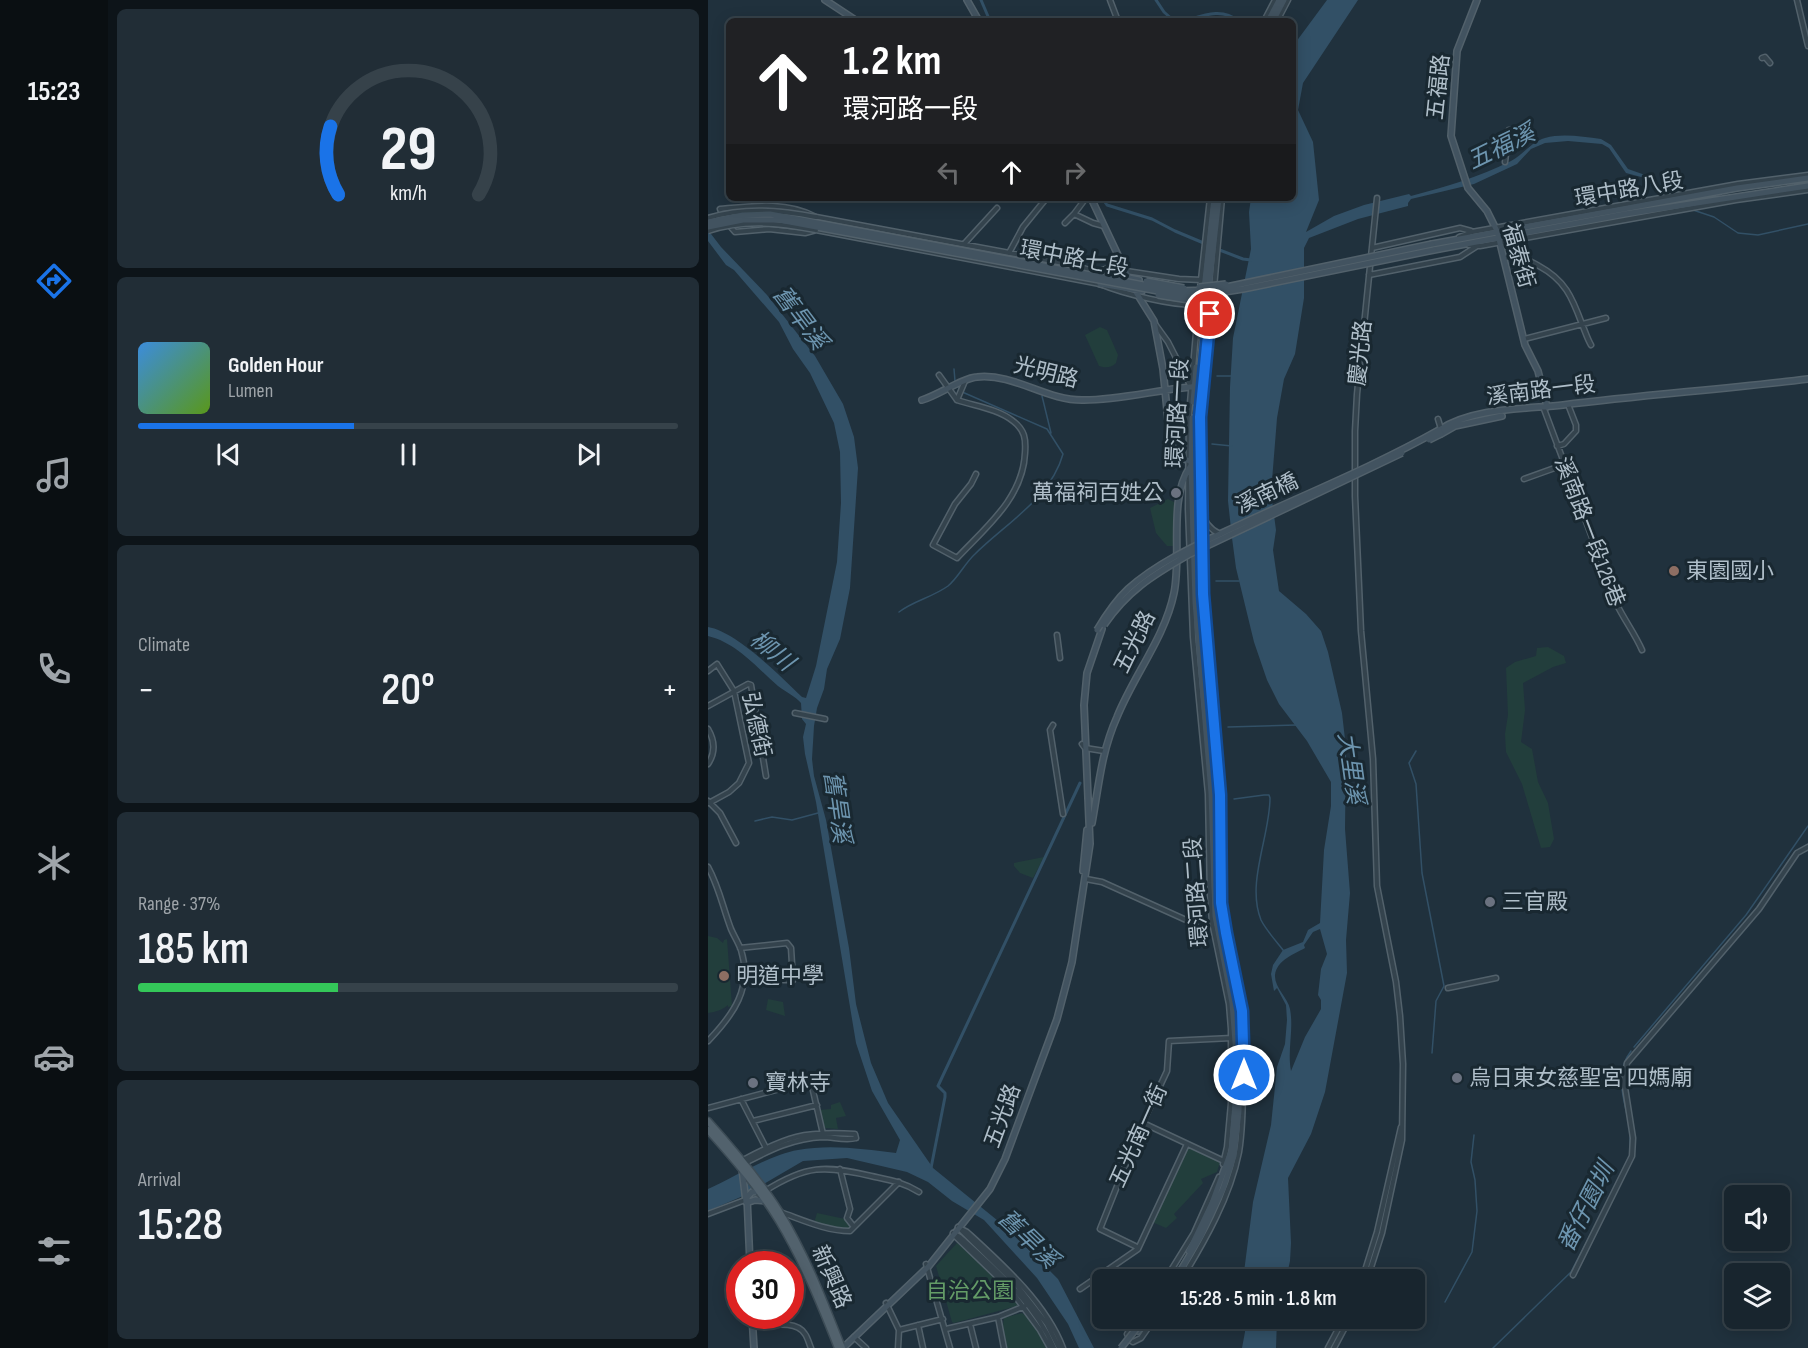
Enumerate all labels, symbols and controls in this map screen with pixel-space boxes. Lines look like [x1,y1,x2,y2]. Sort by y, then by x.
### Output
text: 1.2 km [843,36,941,87]
icon: ahead [744,42,822,120]
street label: 五福路 [1422,53,1456,121]
text: 15:23 [28,76,80,108]
text: 環河路一段 [843,94,978,126]
text: 29 [380,114,436,189]
water label: 五福溪 [1462,117,1542,176]
icon: left [932,156,965,189]
icon: ahead [995,156,1028,189]
icon: right [1058,156,1091,189]
street label: 環中路八段 [1572,167,1686,213]
text: km/h [389,182,427,207]
street label: 福泰街 [1496,221,1540,291]
street label: 環中路七段 [1017,235,1131,283]
icon: directions [33,260,75,302]
water label: 舊旱溪 [767,281,835,358]
pin [1184,288,1235,339]
icon: arrive [1193,297,1226,330]
street label: 慶光路 [1344,319,1378,387]
text: Golden Hour [228,352,324,379]
street label: 光明路 [1011,352,1081,394]
street label: 環河路一段 [1162,357,1194,469]
street label: 溪南路一段 [1485,371,1597,411]
text: Lumen [228,379,273,403]
icon: previous [212,438,245,471]
icon: pause [392,438,425,471]
icon: next [572,438,605,471]
street label: 溪南路一段126巷 [1548,453,1630,611]
icon: music [33,454,75,496]
street label: 溪南橋 [1231,468,1303,520]
place label: 萬福祠百姓公 [1032,480,1164,507]
marker: 萬福祠百姓公 [1169,486,1183,500]
place label: 東園國小 [1686,558,1774,585]
marker: 東園國小 [1667,564,1681,578]
street label: 五光路 [1108,606,1162,678]
water label: 柳川 [744,625,802,679]
text: Climate [138,633,190,657]
icon: phone [33,648,75,690]
text: 20° [381,663,435,718]
text: − [138,670,154,710]
text: + [662,670,678,710]
street label: 弘德街 [736,690,776,760]
water label: 大里溪 [1332,730,1371,809]
water label: 舊旱溪 [818,769,857,848]
street label: 環河路二段 [1180,836,1214,948]
icon: climate [33,842,75,884]
place label: 三官殿 [1502,889,1568,916]
text: Range · 37% [138,892,220,916]
marker: 三官殿 [1483,895,1497,909]
text: 185 km [138,922,249,977]
place label: 明道中學 [736,963,824,990]
marker: 明道中學 [717,969,731,983]
icon: car [33,1036,75,1078]
position arrow [1212,1043,1276,1107]
place label: 烏日東女慈聖宮 四媽廟 [1469,1065,1693,1092]
place label: 寶林寺 [765,1070,831,1097]
marker: 烏日東女慈聖宮 四媽廟 [1450,1071,1464,1085]
marker: 寶林寺 [746,1076,760,1090]
street label: 五光路 [979,1080,1027,1152]
street label: 五光南一街 [1104,1080,1174,1192]
water label: 番仔園圳 [1551,1155,1622,1256]
text: Arrival [138,1168,181,1192]
map controls [1724,1185,1790,1329]
button: sound [1724,1185,1790,1251]
text: 15:28 [138,1198,223,1253]
water label: 舊旱溪 [992,1204,1066,1277]
icon: filters [33,1230,75,1272]
street label: 新興路 [805,1241,857,1313]
speed limit sign: 30 [726,1251,804,1329]
button: layers [1724,1263,1790,1329]
park label: 自治公園 [926,1278,1014,1305]
text: 15:28 · 5 min · 1.8 km [1180,1285,1337,1312]

